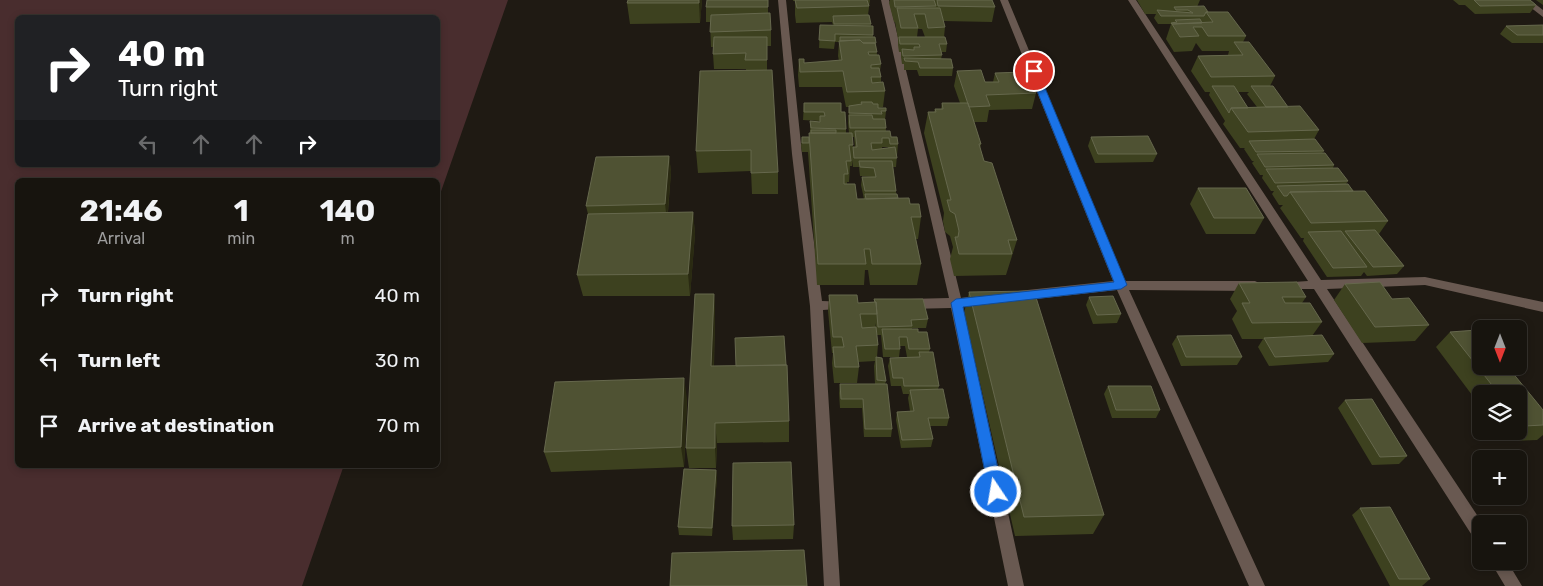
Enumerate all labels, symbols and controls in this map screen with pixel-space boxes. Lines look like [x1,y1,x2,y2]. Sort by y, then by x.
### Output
text: 40 m [118,33,205,75]
icon: right [35,35,100,100]
pin [1013,50,1055,92]
icon: arrive [1020,57,1048,85]
text: Turn right [118,75,218,102]
icon: left [134,130,162,158]
icon: ahead [187,130,215,158]
icon: ahead [240,130,268,158]
icon: right [293,130,321,158]
text: 21:46 [80,193,163,229]
text: 1 [234,193,249,229]
text: 140 [320,193,375,229]
text: Arrival [97,229,145,248]
text: min [227,229,255,248]
text: m [340,229,355,248]
icon: right [35,282,63,310]
text: Turn right [78,284,173,307]
text: 40 m [375,284,420,307]
north arrow [1472,320,1528,375]
map controls [1472,320,1527,570]
icon: left [35,347,63,375]
text: Turn left [78,349,160,372]
text: 30 m [375,349,420,372]
button: layers [1472,385,1527,440]
icon: arrive [35,412,63,440]
text: Arrive at destination [78,414,274,437]
text: 70 m [377,414,420,437]
button: + [1472,450,1527,505]
position arrow [969,465,1021,517]
button: − [1472,515,1527,570]

